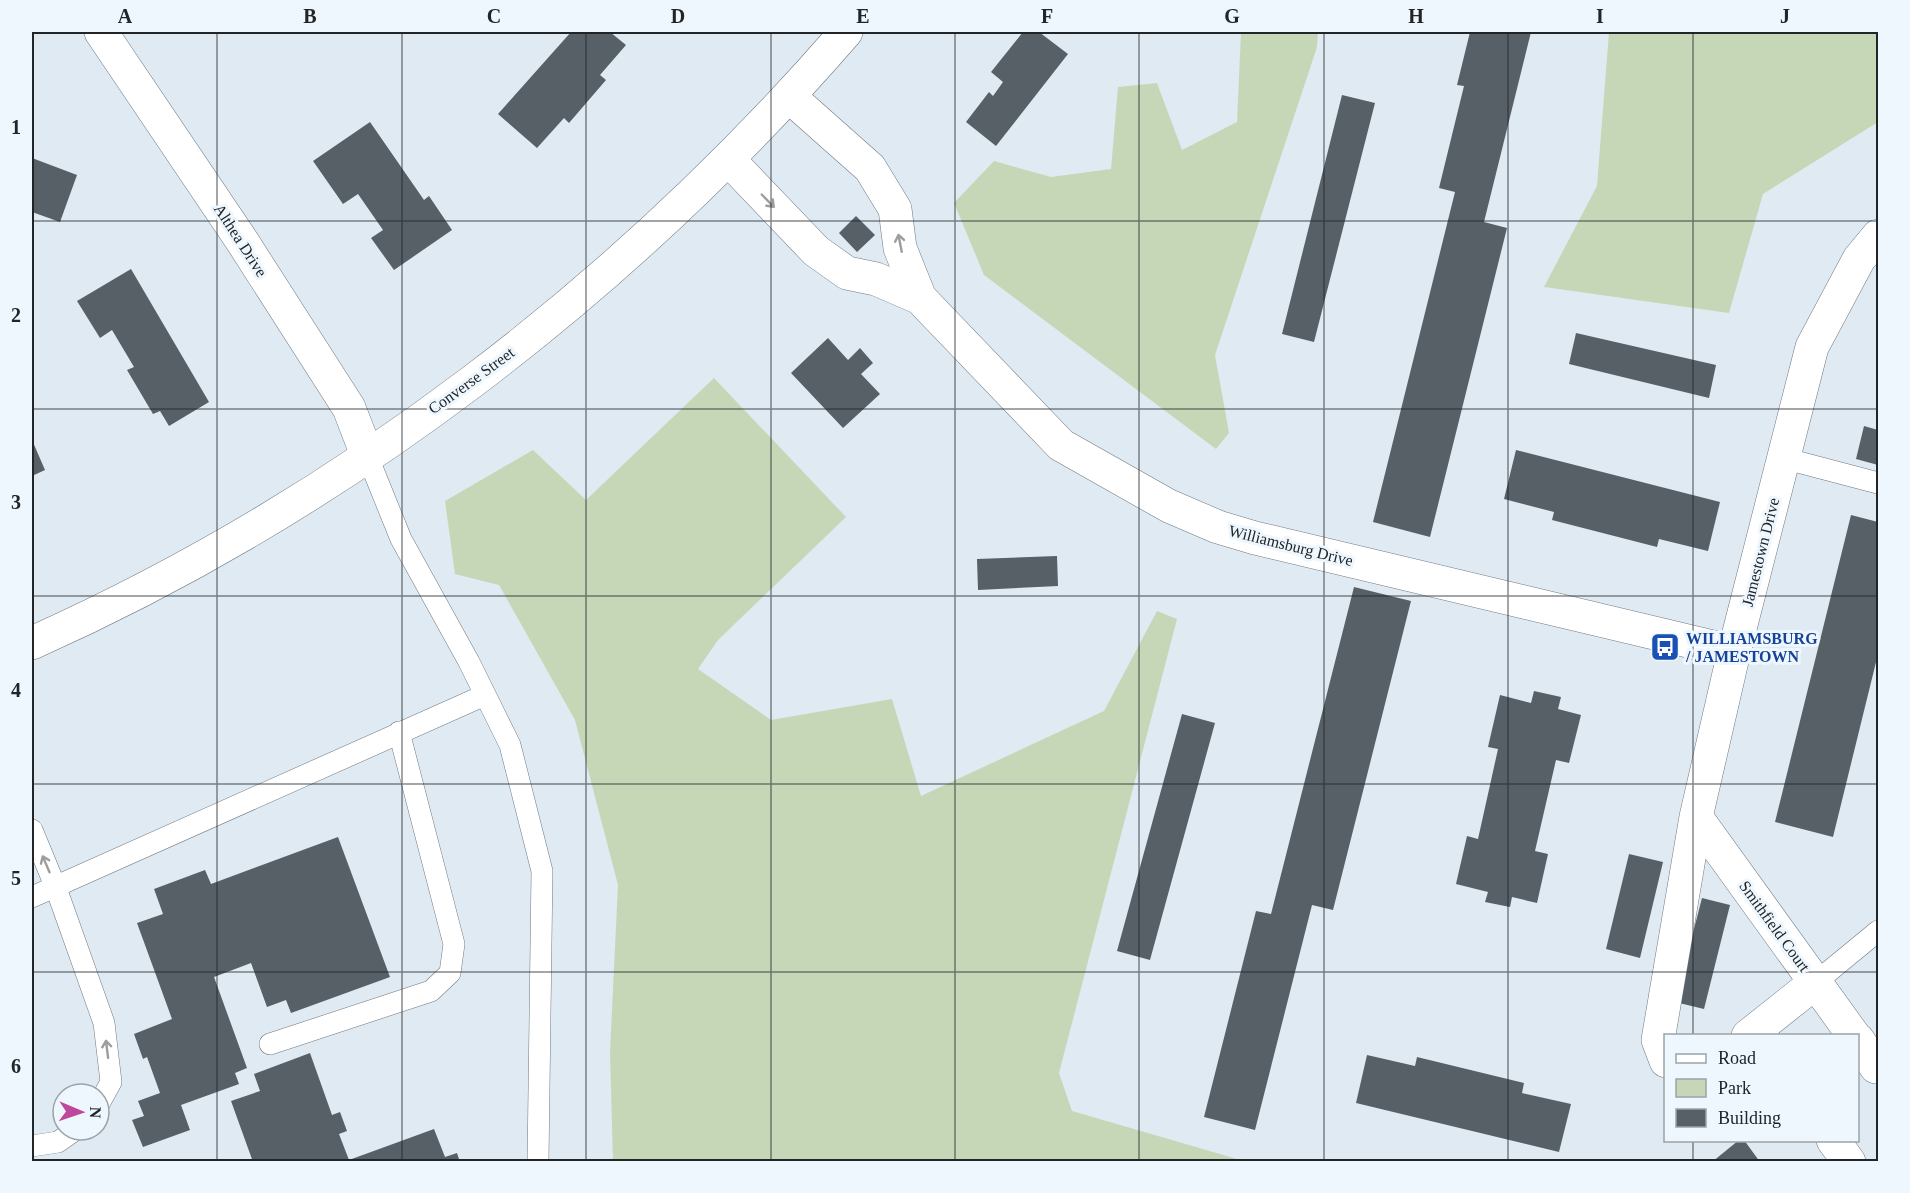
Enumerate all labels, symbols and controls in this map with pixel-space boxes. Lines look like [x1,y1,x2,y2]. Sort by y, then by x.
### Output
text: A [118,5,133,27]
text: B [303,5,317,27]
text: C [487,5,501,27]
text: D [671,5,685,27]
text: E [856,5,870,27]
text: F [1041,5,1053,27]
text: G [1224,5,1240,27]
text: H [1408,5,1424,27]
text: I [1596,5,1604,27]
text: J [1780,5,1790,27]
text: 1 [11,116,21,138]
one-way arrow [761,193,776,208]
street label: Althea Drive [211,201,270,280]
one-way arrow [894,233,905,253]
text: 2 [11,304,21,326]
street label: Converse Street [425,343,518,417]
text: 3 [11,491,21,513]
street label: Jamestown Drive [1739,496,1782,608]
street label: Williamsburg Drive [1227,522,1355,570]
place label: WILLIAMSBURG / JAMESTOWN [1685,630,1818,665]
bus stop icon: WILLIAMSBURG / JAMESTOWN [1649,631,1681,663]
text: 4 [11,679,21,701]
one-way arrow [40,856,51,874]
text: 5 [11,867,21,889]
street label: Smithfield Court [1736,878,1814,975]
legend [1664,1034,1859,1142]
one-way arrow [101,1039,112,1059]
text: Road [1718,1048,1756,1068]
text: 6 [11,1055,21,1077]
text: Park [1718,1078,1751,1098]
north arrow [51,1082,111,1142]
text: N [87,1106,104,1119]
text: Building [1718,1108,1781,1128]

